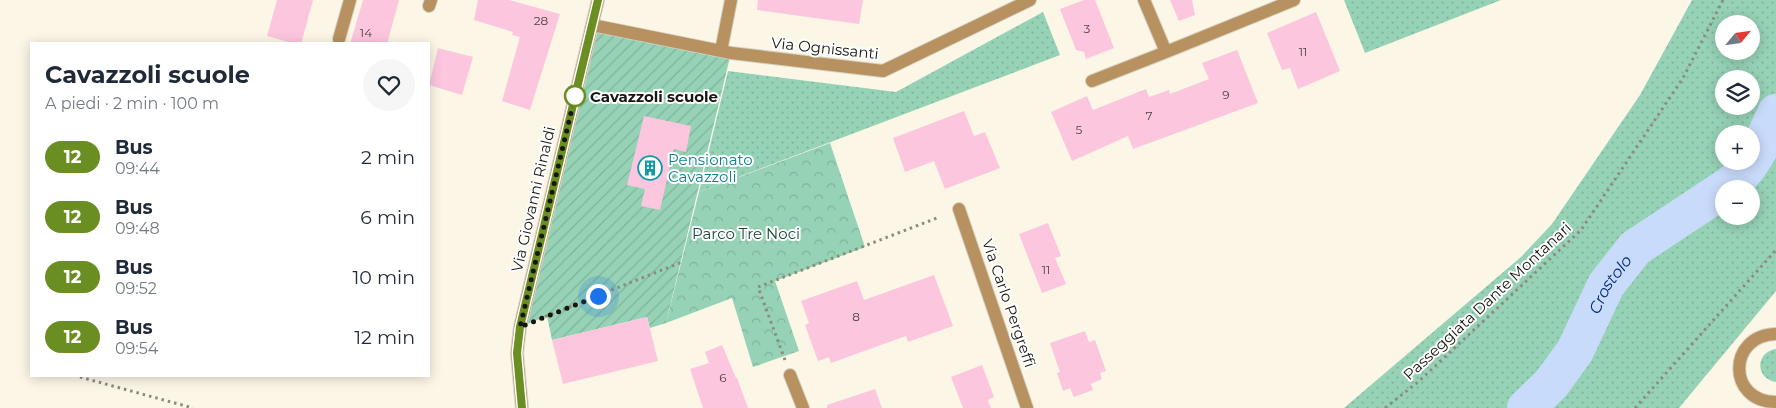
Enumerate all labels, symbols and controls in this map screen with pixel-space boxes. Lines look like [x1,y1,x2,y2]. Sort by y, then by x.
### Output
house number: 28 [534,13,549,28]
north arrow [1715,15,1760,60]
map controls [1715,15,1760,225]
house number: 3 [1084,21,1091,36]
house number: 14 [360,25,372,40]
street label: Via Ognissanti [770,33,880,63]
house number: 11 [1299,44,1307,59]
button: heart [363,59,415,111]
text: Cavazzoli scuole [45,60,250,89]
button: layers [1715,70,1760,115]
marker: Cavazzoli scuole [564,85,586,107]
place label: Cavazzoli scuole [590,87,718,106]
house number: 9 [1222,87,1230,102]
text: A piedi · 2 min · 100 m [45,94,219,113]
house number: 7 [1145,108,1153,123]
house number: 5 [1076,122,1083,137]
street label: Via Giovanni Rinaldi [507,124,559,274]
button: + [1715,125,1760,170]
text: Bus [115,136,153,159]
text: 12 [64,146,81,168]
text: 2 min [361,146,415,169]
place label: Pensionato Cavazzoli [668,150,753,186]
building icon: Pensionato Cavazzoli [637,155,663,181]
text: 09:44 [115,159,160,178]
button: − [1715,180,1760,225]
text: Bus [115,196,153,219]
text: 12 [64,206,81,228]
text: 6 min [360,206,415,229]
street label: Passeggiata Dante Montanari [1399,218,1575,384]
text: 09:48 [115,219,160,238]
park label: Parco Tre Noci [692,224,800,243]
street label: Via Carlo Pergreffi [978,236,1040,370]
water label: Crostolo [1584,251,1636,317]
text: Bus [115,256,153,279]
house number: 11 [1042,262,1050,277]
text: 12 [64,266,81,288]
text: 10 min [352,266,415,289]
text: 09:52 [115,279,157,298]
your location [586,284,611,309]
house number: 8 [852,309,860,324]
text: Bus [115,316,153,339]
text: 12 [64,326,81,348]
text: 12 min [354,326,415,349]
text: 09:54 [115,339,158,358]
house number: 6 [719,370,727,385]

